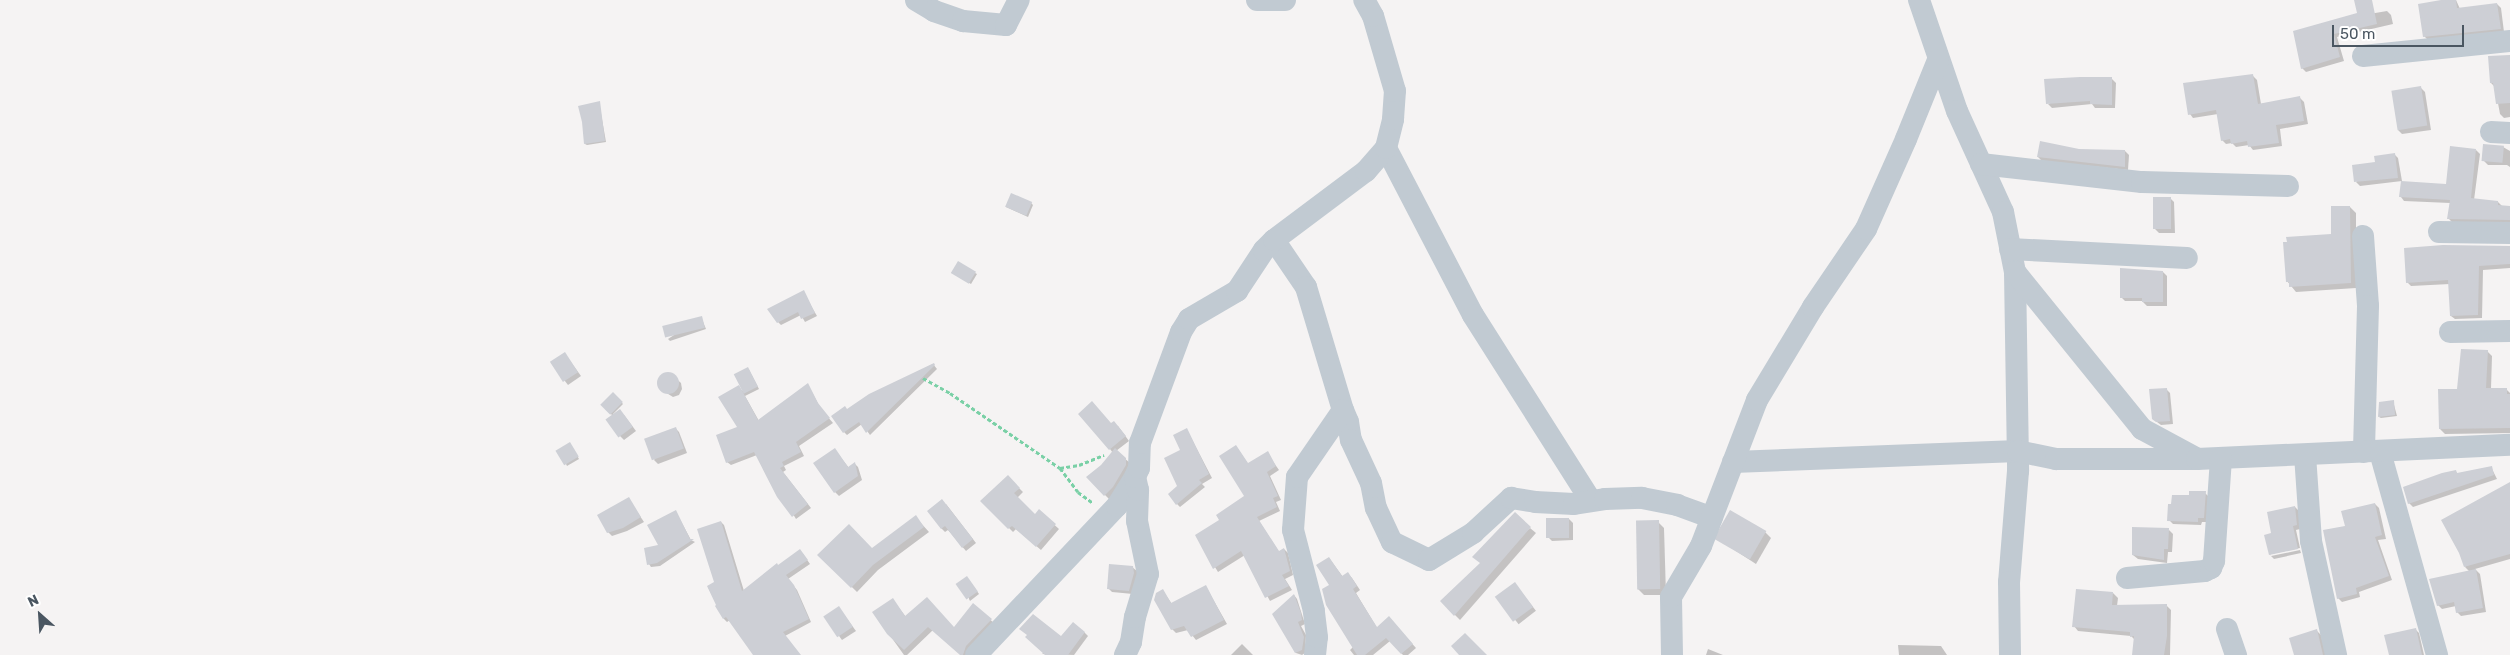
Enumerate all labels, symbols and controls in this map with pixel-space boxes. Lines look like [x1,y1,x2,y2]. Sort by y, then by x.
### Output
scale bar [2335,15,2468,47]
text: 50 m [2340,25,2375,43]
north arrow [15,590,65,640]
text: N [25,591,41,611]

